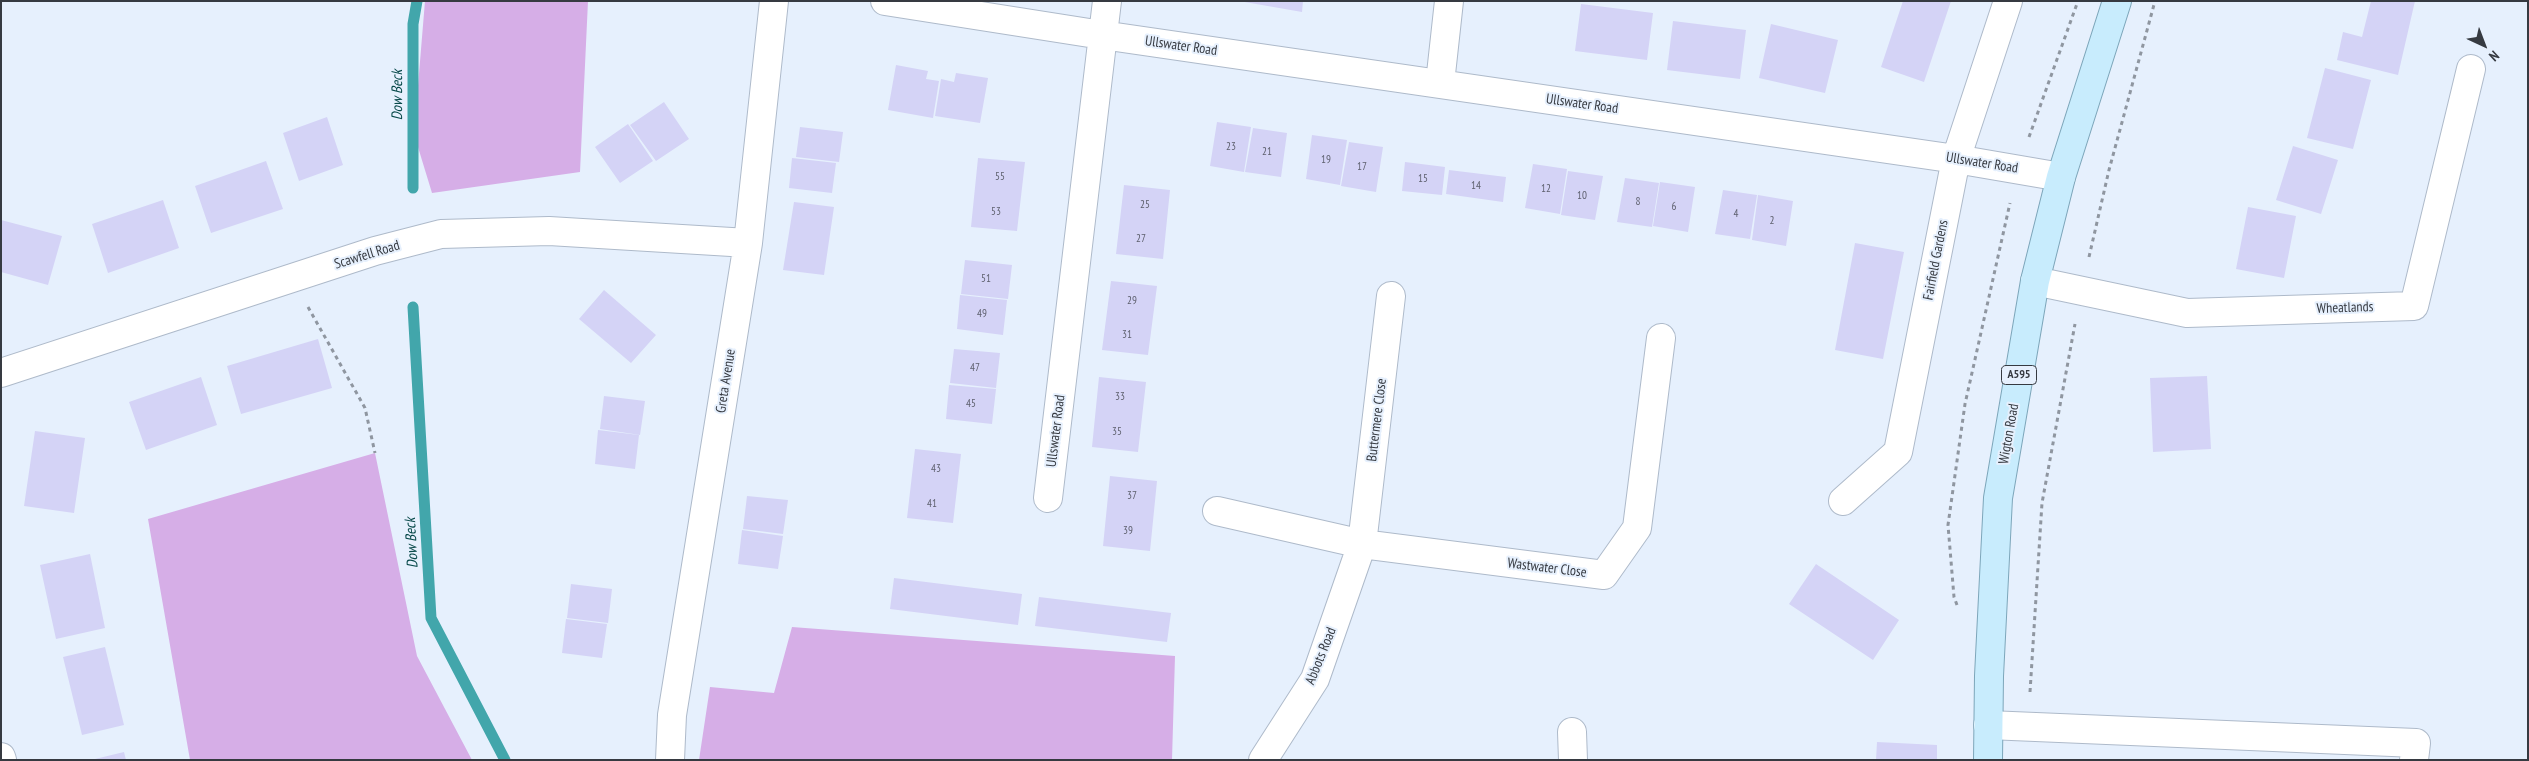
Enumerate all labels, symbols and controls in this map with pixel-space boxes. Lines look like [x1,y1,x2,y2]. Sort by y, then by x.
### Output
north arrow [2459,20,2509,70]
street label: Ullswater Road [1144,33,1218,59]
text: N [2485,47,2503,65]
water label: Dow Beck [389,70,407,120]
street label: Ullswater Road [1545,91,1619,117]
house number: 23 [1226,140,1236,154]
house number: 21 [1262,145,1272,159]
street label: Ullswater Road [1945,149,2019,177]
house number: 19 [1321,153,1331,167]
house number: 17 [1357,160,1367,174]
house number: 55 [995,170,1005,184]
house number: 15 [1418,172,1428,186]
house number: 14 [1471,179,1481,193]
house number: 12 [1541,182,1551,196]
house number: 10 [1577,189,1587,203]
house number: 8 [1636,195,1640,209]
house number: 25 [1140,198,1150,212]
house number: 6 [1672,200,1676,214]
house number: 53 [991,205,1001,219]
house number: 4 [1734,207,1738,221]
house number: 2 [1770,214,1774,228]
street label: Fairfield Gardens [1920,218,1952,302]
house number: 27 [1136,232,1146,246]
street label: Scawfell Road [332,237,402,273]
house number: 51 [981,272,991,286]
house number: 29 [1127,294,1137,308]
street label: Wheatlands [2316,299,2374,317]
house number: 49 [977,307,987,321]
house number: 31 [1122,328,1132,342]
street label: Greta Avenue [713,348,739,414]
house number: 47 [970,361,980,375]
road number: A595 [2002,366,2036,384]
street label: Buttermere Close [1364,377,1390,463]
house number: 33 [1115,390,1125,404]
street label: Ullswater Road [1043,394,1069,468]
house number: 45 [966,397,976,411]
street label: Wigton Road [1995,402,2023,466]
house number: 35 [1112,425,1122,439]
house number: 43 [931,462,941,476]
house number: 37 [1127,489,1137,503]
house number: 41 [927,497,937,511]
water label: Dow Beck [402,517,422,569]
house number: 39 [1123,524,1133,538]
street label: Wastwater Close [1507,555,1587,581]
street label: Abbots Road [1302,625,1340,687]

